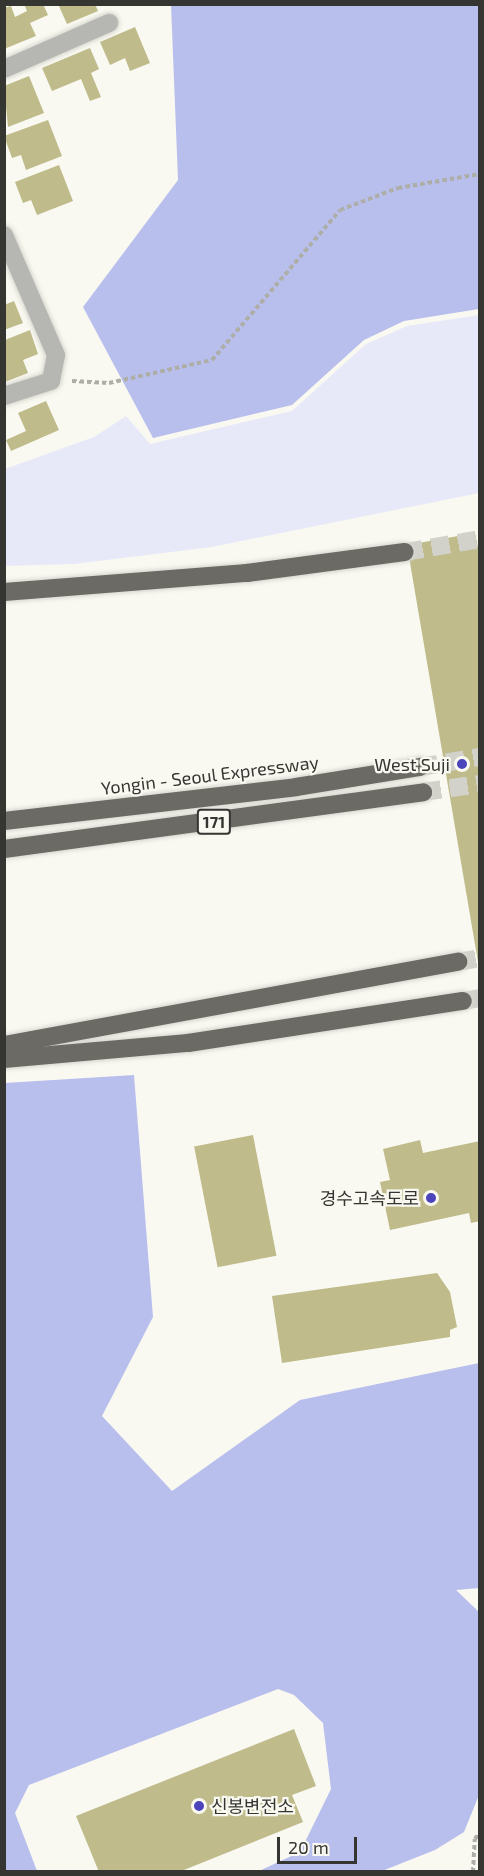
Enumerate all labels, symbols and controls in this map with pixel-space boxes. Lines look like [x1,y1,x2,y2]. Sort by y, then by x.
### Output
street label: Yongin - Seoul Expressway [100,751,320,799]
place label: West Suji [374,753,450,775]
marker: West Suji [455,757,469,771]
road number: 171 [196,809,232,835]
place label: 경수고속도로 [320,1187,419,1209]
marker: 경수고속도로 [424,1191,438,1205]
place label: 신봉변전소 [211,1795,294,1817]
marker: 신봉변전소 [192,1799,206,1813]
scale bar [280,1825,360,1863]
text: 20 m [288,1836,329,1858]

